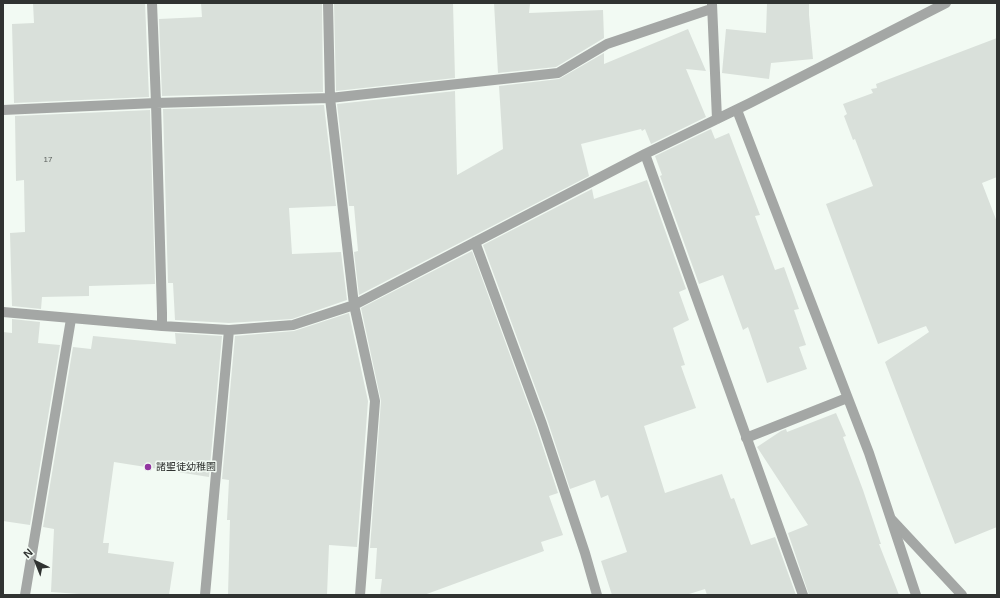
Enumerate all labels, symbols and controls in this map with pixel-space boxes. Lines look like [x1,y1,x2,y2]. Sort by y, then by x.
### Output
house number: 17 [44,155,52,165]
place label: 諸聖徒幼稚園 [156,461,216,473]
marker: 諸聖徒幼稚園 [143,462,153,472]
north arrow [16,542,56,582]
text: N [21,546,35,560]

